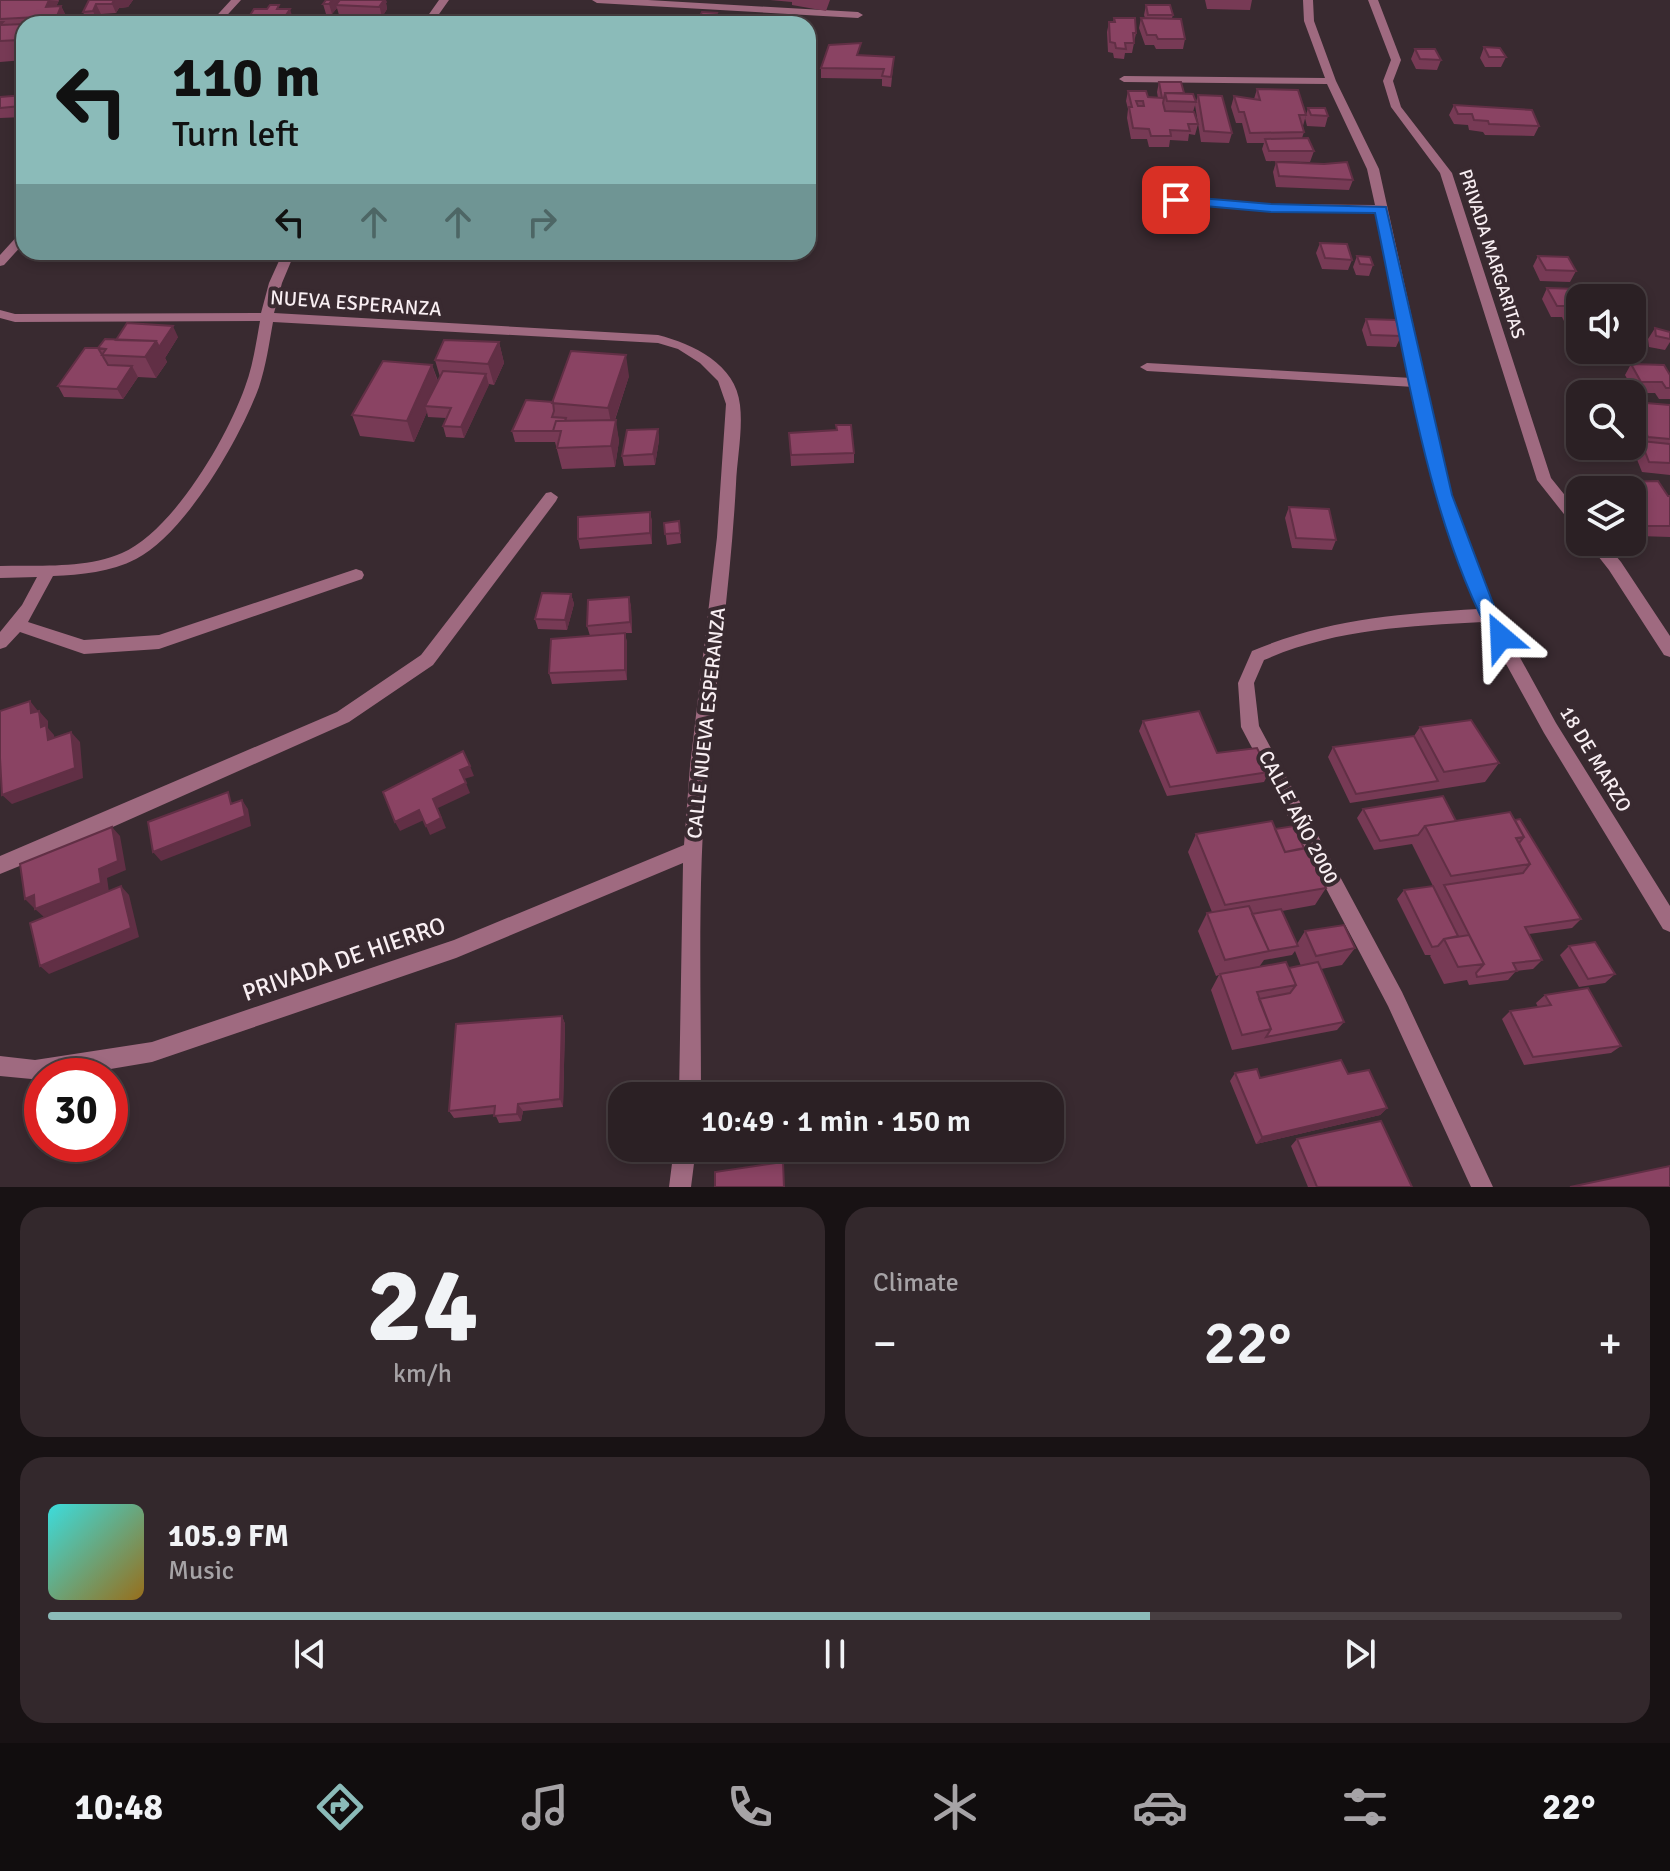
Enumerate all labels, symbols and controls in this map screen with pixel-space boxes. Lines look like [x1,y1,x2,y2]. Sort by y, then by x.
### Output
text: 110 m [172,43,320,112]
icon: left [40,48,144,152]
text: Turn left [172,112,299,157]
pin [1142,166,1210,234]
street label: PRIVADA MARGARITAS [1454,167,1530,341]
icon: arrive [1154,178,1198,222]
icon: left [268,200,312,244]
icon: ahead [352,200,396,244]
icon: ahead [436,200,480,244]
icon: right [520,200,564,244]
map controls [1566,284,1646,556]
button: sound [1566,284,1646,364]
street label: NUEVA ESPERANZA [269,285,443,322]
button: search [1566,380,1646,460]
button: layers [1566,476,1646,556]
position arrow [1459,595,1543,679]
street label: CALLE NUEVA ESPERANZA [682,606,731,840]
street label: 18 DE MARZO [1554,702,1637,817]
street label: CALLE AÑO 2000 [1253,746,1344,888]
street label: PRIVADA DE HIERRO [238,910,450,1008]
speed limit sign: 30 [24,1058,128,1162]
text: 10:49 · 1 min · 150 m [701,1103,971,1140]
text: 24 [366,1242,479,1370]
text: Climate [873,1267,959,1299]
text: 22° [1204,1307,1291,1381]
text: − [873,1317,897,1371]
text: + [1598,1317,1622,1371]
text: km/h [393,1358,452,1390]
text: 105.9 FM [168,1518,289,1555]
text: Music [168,1555,234,1587]
icon: previous [288,1632,332,1676]
icon: pause [813,1632,857,1676]
icon: next [1338,1632,1382,1676]
icon: directions [312,1779,368,1835]
icon: music [517,1779,573,1835]
icon: phone [722,1779,778,1835]
icon: climate [927,1779,983,1835]
icon: car [1132,1779,1188,1835]
icon: filters [1337,1779,1393,1835]
text: 10:48 [75,1785,163,1830]
text: 22° [1542,1785,1595,1830]

